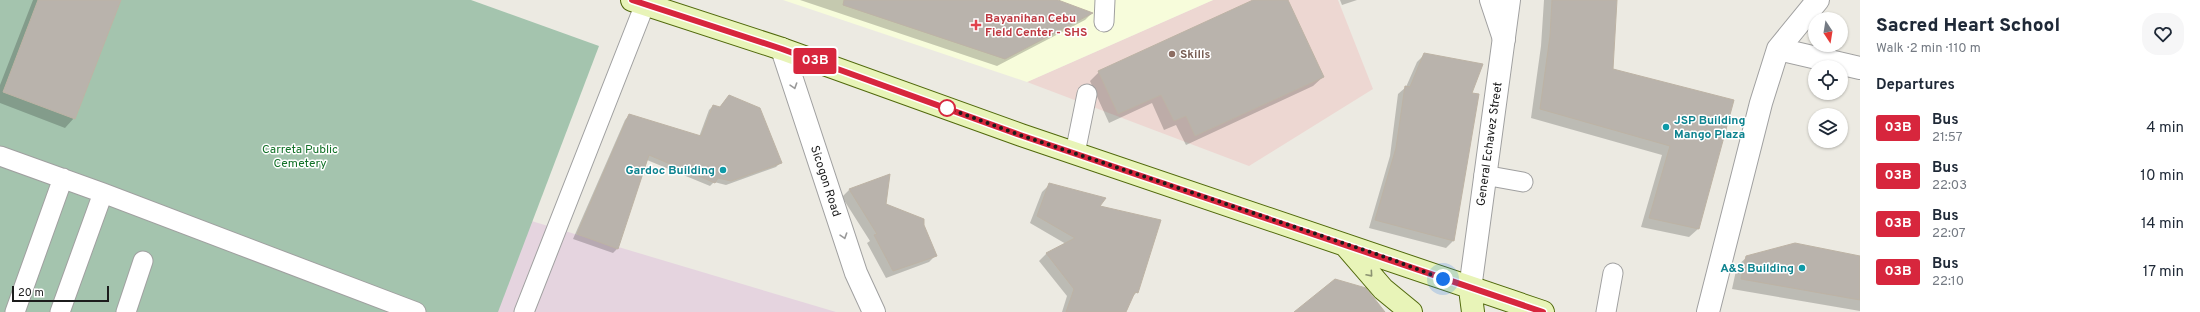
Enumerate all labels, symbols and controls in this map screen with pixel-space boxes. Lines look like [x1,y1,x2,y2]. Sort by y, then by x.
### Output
place label: Bayanihan Cebu Field Center - SHS [985,11,1087,41]
north arrow [1808,12,1848,52]
map controls [1808,12,1848,148]
button: heart [2142,13,2184,55]
text: Sacred Heart School [1876,14,2060,38]
marker: Bayanihan Cebu Field Center - SHS [970,19,982,31]
text: Walk · 2 min · 110 m [1876,41,1981,57]
place label: Skills [1180,47,1210,63]
line badge: 03B [792,48,838,74]
marker: Skills [1167,49,1177,59]
text: 03B [801,52,829,69]
button: locate [1808,60,1848,100]
text: Departures [1876,76,1955,95]
street label: General Echavez Street [1473,81,1507,207]
one-way arrow [789,83,798,90]
unlabelled marker [938,99,956,117]
button: layers [1808,108,1848,148]
text: Bus [1932,111,1959,130]
place label: JSP Building Mango Plaza [1674,113,1745,143]
text: 03B [1884,119,1912,136]
text: 4 min [2146,119,2184,138]
marker: JSP Building Mango Plaza [1661,122,1671,132]
text: 21:57 [1932,130,1962,146]
park label: Carreta Public Cemetery [262,142,338,172]
street label: Sicogon Road [806,144,844,219]
text: Bus [1932,159,1959,178]
place label: Gardoc Building [625,163,715,179]
marker: Gardoc Building [718,165,728,175]
text: 03B [1884,167,1912,184]
text: 10 min [2140,167,2184,186]
text: 22:03 [1932,178,1967,194]
text: Bus [1932,207,1959,226]
text: 03B [1884,215,1912,232]
text: 14 min [2141,215,2184,234]
text: 22:07 [1932,226,1966,242]
one-way arrow [840,233,848,240]
text: Bus [1932,255,1959,274]
place label: A&S Building [1720,261,1794,277]
marker: A&S Building [1797,263,1807,273]
text: 03B [1884,263,1912,280]
text: 17 min [2143,263,2184,282]
one-way arrow [1366,269,1373,277]
your location [1433,269,1453,289]
text: 22:10 [1932,274,1964,290]
scale bar [12,284,109,303]
text: 20 m [18,286,44,300]

